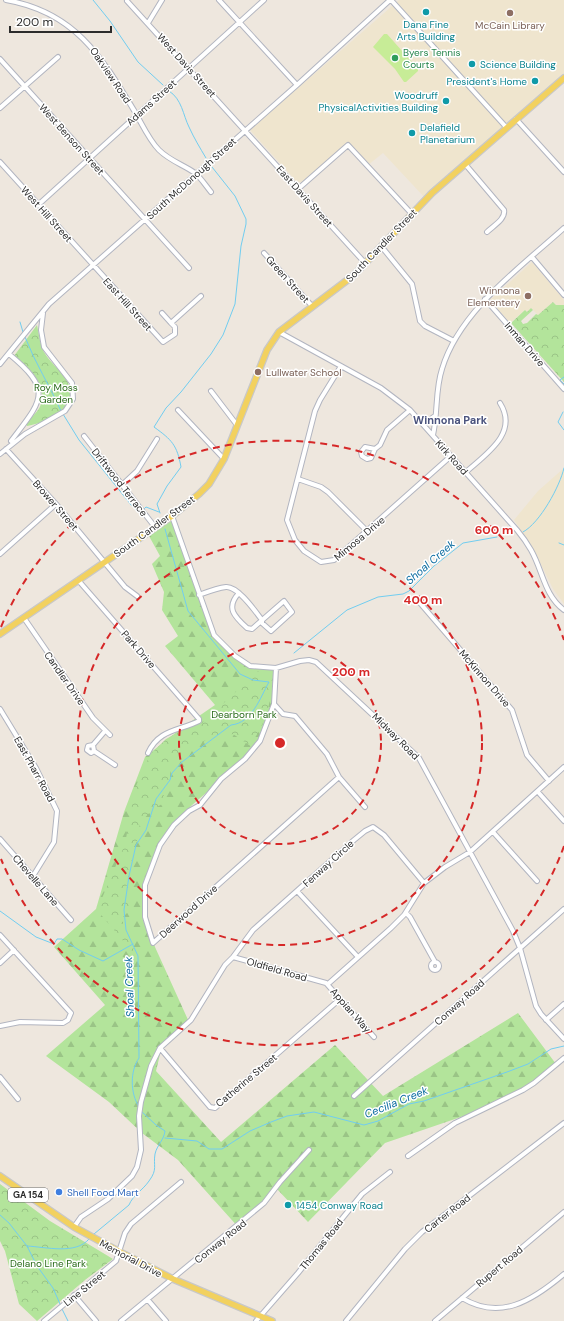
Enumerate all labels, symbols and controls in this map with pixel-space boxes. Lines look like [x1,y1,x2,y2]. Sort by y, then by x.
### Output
marker: Dana Fine Arts Building [421,7,431,17]
scale bar [10,8,111,34]
marker: McCain Library [505,8,515,18]
text: 200 m [16,14,53,30]
place label: Dana Fine Arts Building [397,18,456,43]
place label: McCain Library [475,19,545,32]
street label: West Davis Street [154,30,219,100]
street label: Oakview Road [87,45,134,106]
place label: Byers Tennis Courts [403,46,460,71]
marker: Byers Tennis Courts [390,53,400,63]
place label: Science Building [480,58,556,71]
marker: Science Building [467,59,477,69]
place label: President's Home [446,75,527,88]
street label: Adams Street [124,76,179,128]
marker: President's Home [530,76,540,86]
place label: Woodruff PhysicalActivities Building [319,89,439,114]
marker: Woodruff PhysicalActivities Building [441,96,451,106]
street label: West Benson Street [36,101,107,178]
place label: Delafield Planetarium [420,121,475,146]
marker: Delafield Planetarium [407,128,417,138]
street label: South McDonough Street [144,135,239,222]
street label: East Davis Street [274,163,336,230]
street label: West Hill Street [18,184,75,245]
street label: South Candler Street [343,206,420,285]
street label: Green Street [263,253,312,306]
street label: East Hill Street [100,275,155,334]
place label: Winnona Elementery [467,284,520,309]
marker: Winnona Elementery [523,291,533,301]
street label: Inman Drive [502,319,548,369]
place label: Lullwater School [266,366,341,379]
marker: Lullwater School [253,367,263,377]
park label: Roy Moss Garden [34,381,78,406]
district label: Winnona Park [413,413,488,427]
street label: Kirk Road [432,437,471,478]
street label: Driftwood Terrace [89,446,151,519]
street label: Brower Street [30,477,81,533]
street label: South Candler Street [111,493,197,560]
street label: Mimosa Drive [331,513,388,563]
text: 600 m [475,522,513,538]
water label: Shoal Creek [402,536,458,587]
text: 400 m [404,592,442,608]
street label: Park Drive [119,628,159,671]
street label: McKinnon Drive [456,647,513,710]
street label: Candler Drive [41,649,88,708]
text: 200 m [332,664,370,680]
park label: Dearborn Park [211,708,277,721]
street label: Midway Road [369,710,422,763]
street label: East Pharr Road [11,734,58,804]
centre of rings [273,736,287,750]
street label: Fenway Circle [300,837,357,890]
street label: Chevelle Lane [10,852,62,909]
street label: Deerwood Drive [157,882,220,941]
street label: Oldfield Road [245,955,308,984]
water label: Shoal Creek [121,956,137,1018]
street label: Conway Road [432,976,487,1028]
street label: Appian Way [328,985,374,1036]
street label: Catherine Street [213,1051,280,1110]
water label: Cecilia Creek [362,1083,430,1121]
place label: Shell Food Mart [67,1186,139,1199]
marker: Shell Food Mart [54,1187,64,1197]
road number: GA 154 [8,1188,48,1202]
street label: Carter Road [421,1191,473,1236]
place label: 1454 Conway Road [296,1199,383,1212]
marker: 1454 Conway Road [283,1200,293,1210]
street label: Conway Road [192,1216,249,1266]
street label: Thomas Road [297,1216,346,1273]
street label: Memorial Drive [97,1236,165,1281]
street label: Rupert Road [473,1243,525,1290]
park label: Delano Line Park [10,1257,86,1270]
street label: Line Street [61,1268,108,1309]

